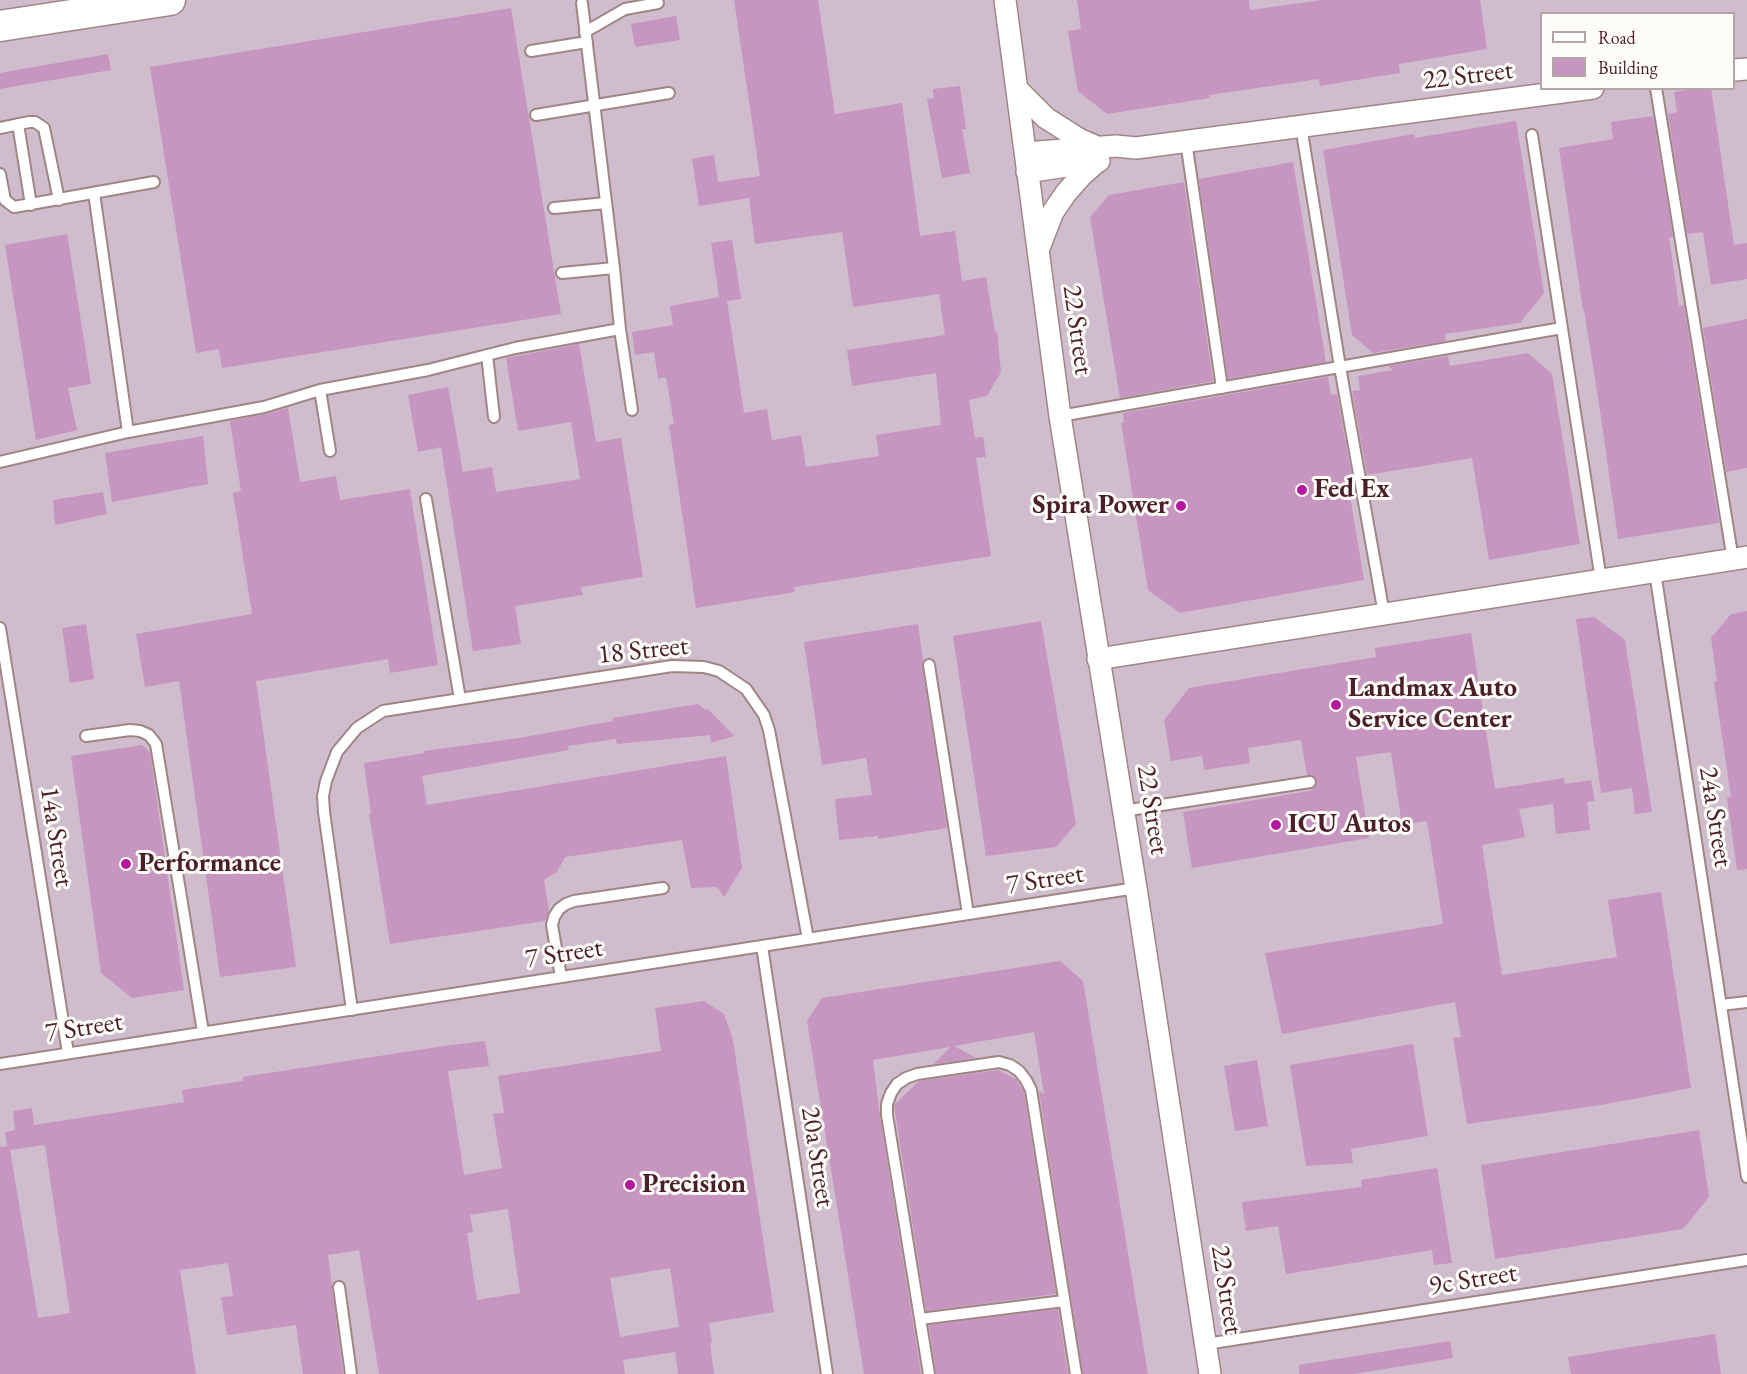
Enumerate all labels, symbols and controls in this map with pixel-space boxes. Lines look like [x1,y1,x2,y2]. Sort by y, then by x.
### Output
legend [1540,12,1735,90]
text: Road [1598,26,1636,49]
street label: 22 Street [1421,54,1515,98]
text: Building [1598,56,1658,79]
street label: 22 Street [1055,283,1099,377]
place label: Fed Ex [1314,474,1390,506]
marker: Fed Ex [1295,483,1309,497]
place label: Spira Power [1032,490,1169,522]
marker: Spira Power [1174,499,1188,513]
street label: 18 Street [596,630,690,672]
place label: Landmax Auto Service Center [1348,673,1517,736]
marker: Landmax Auto Service Center [1329,698,1343,712]
street label: 22 Street [1129,763,1175,857]
street label: 24a Street [1691,764,1739,870]
street label: 14a Street [32,784,80,890]
place label: ICU Autos [1288,809,1411,841]
marker: ICU Autos [1269,818,1283,832]
place label: Performance [138,848,281,880]
marker: Performance [119,857,133,871]
street label: 7 Street [1004,858,1086,902]
street label: 7 Street [523,932,605,976]
street label: 7 Street [43,1006,125,1050]
street label: 20a Street [793,1104,841,1210]
place label: Precision [642,1169,746,1201]
marker: Precision [623,1178,637,1192]
street label: 22 Street [1203,1243,1249,1337]
street label: 9c Street [1427,1257,1519,1303]

